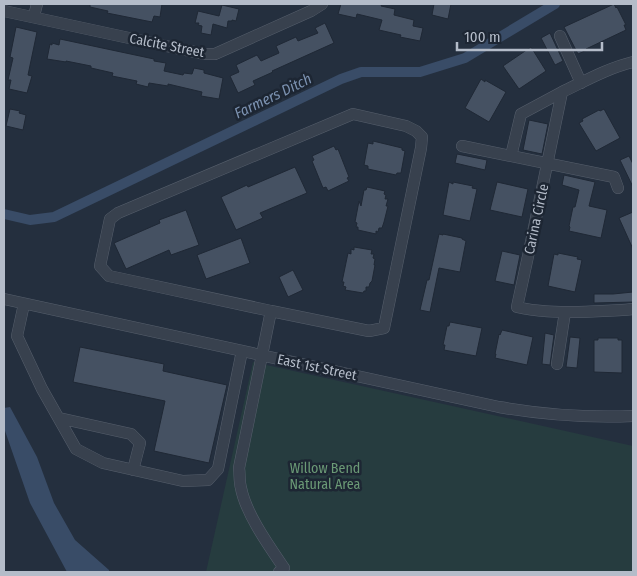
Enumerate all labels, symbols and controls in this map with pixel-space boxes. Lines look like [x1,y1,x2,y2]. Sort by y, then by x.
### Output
scale bar [457,20,602,52]
text: 100 m [464,28,501,46]
street label: Calcite Street [128,30,206,61]
water label: Farmers Ditch [231,70,315,122]
street label: Carina Circle [521,182,552,256]
street label: East 1st Street [276,351,359,384]
park label: Willow Bend Natural Area [290,460,361,493]

